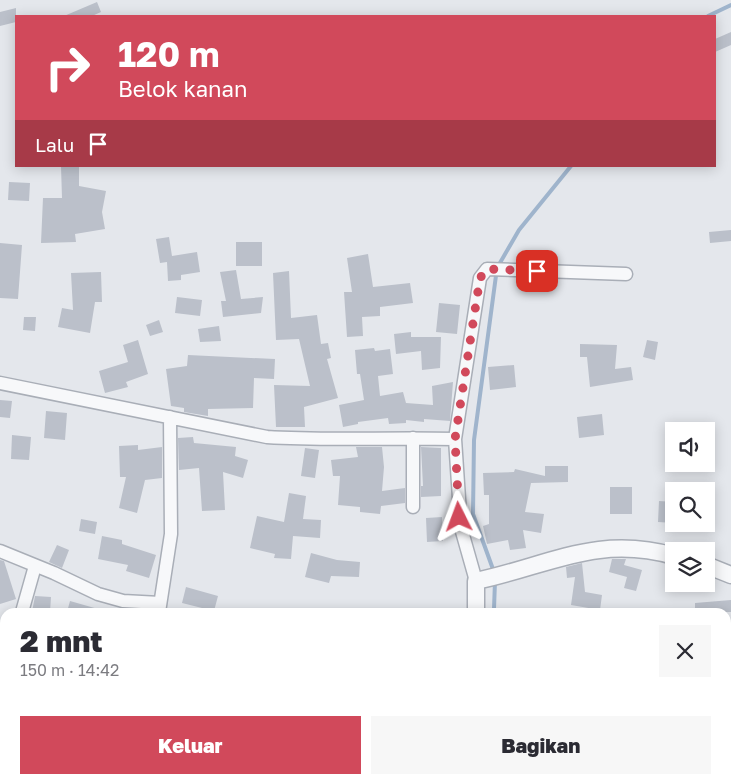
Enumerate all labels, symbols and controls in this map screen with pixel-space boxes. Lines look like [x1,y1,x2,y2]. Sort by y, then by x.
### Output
text: 120 m [118,33,220,75]
icon: right [35,35,100,100]
text: Belok kanan [118,75,248,102]
icon: arrive [84,130,112,158]
text: Lalu [35,133,74,156]
pin [516,250,558,292]
icon: arrive [523,257,551,285]
map controls [665,422,715,592]
button: sound [665,422,715,472]
button: search [665,482,715,532]
position arrow [432,490,484,542]
button: layers [665,542,715,592]
text: 2 mnt [20,623,103,659]
button: close [659,625,711,677]
text: 150 m · 14:42 [20,660,119,680]
button: Keluar [20,716,361,774]
button: Bagikan [371,716,711,774]

